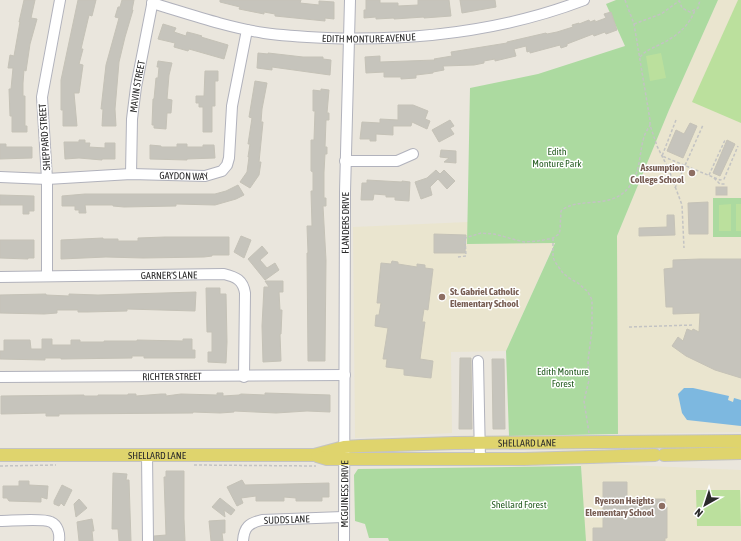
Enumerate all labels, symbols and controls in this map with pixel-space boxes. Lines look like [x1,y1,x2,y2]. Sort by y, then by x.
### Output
street label: EDITH MONTURE AVENUE [322,31,417,45]
street label: MAVIN STREET [128,59,147,113]
street label: SHEPPARD STREET [37,103,52,171]
park label: Edith Monture Park [532,146,582,169]
place label: Assumption College School [630,162,684,185]
marker: Assumption College School [687,168,697,178]
street label: GAYDON WAY [159,170,210,182]
street label: FLANDERS DRIVE [340,191,351,254]
street label: GARNER'S LANE [141,269,198,281]
place label: St. Gabriel Catholic Elementary School [450,286,519,309]
marker: St. Gabriel Catholic Elementary School [437,292,447,302]
park label: Edith Monture Forest [537,366,589,389]
street label: RICHTER STREET [142,371,202,382]
street label: SHELLARD LANE [498,437,557,449]
street label: SHELLARD LANE [128,450,187,461]
street label: MCGUINESS DRIVE [339,460,350,528]
north arrow [685,485,725,525]
place label: Ryerson Heights Elementary School [585,495,654,518]
park label: Shellard Forest [491,499,547,510]
marker: Ryerson Heights Elementary School [657,501,667,511]
text: N [692,506,705,519]
street label: SUDDS LANE [264,513,311,526]

